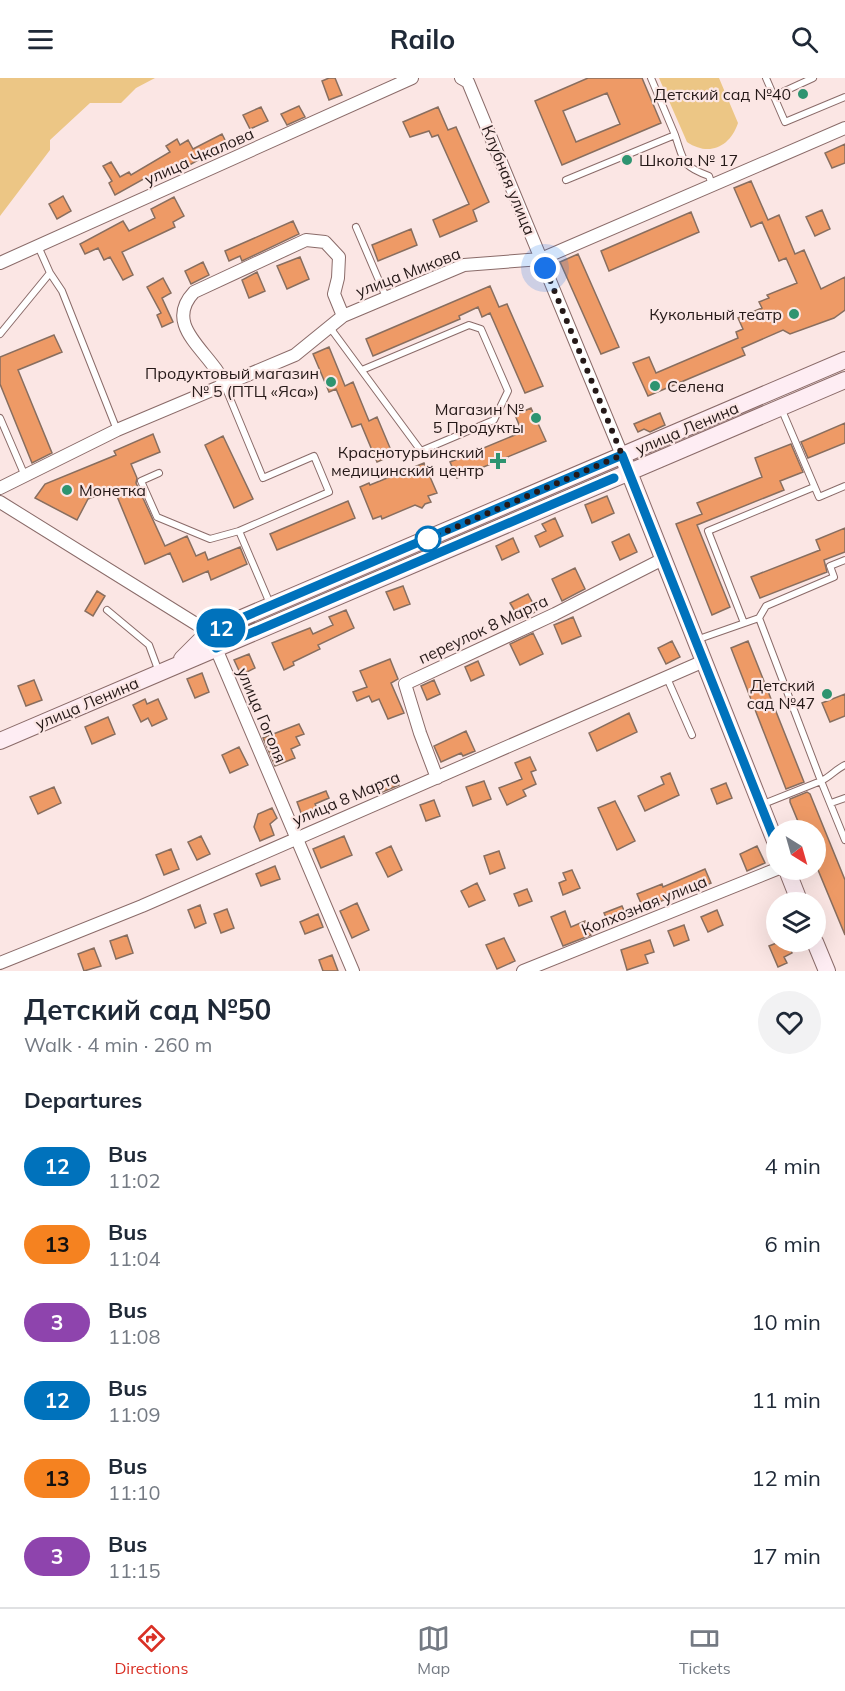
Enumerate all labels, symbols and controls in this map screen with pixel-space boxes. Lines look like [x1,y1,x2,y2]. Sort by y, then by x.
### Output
text: Railo [390,22,455,56]
icon: menu [24,23,57,56]
icon: search [788,23,821,56]
place label: Детский сад №40 [654,84,791,104]
marker: Детский сад №40 [796,87,810,101]
street label: Клубная улица [478,122,540,238]
street label: улица Чкалова [141,123,257,189]
place label: Школа № 17 [639,150,738,170]
marker: Школа № 17 [620,153,634,167]
street label: улица Микова [353,243,463,301]
your location [530,253,560,283]
place label: Кукольный театр [649,304,782,324]
marker: Кукольный театр [787,307,801,321]
place label: Продуктовый магазин № 5 (ПТЦ «Яса») [145,363,319,401]
marker: Продуктовый магазин № 5 (ПТЦ «Яса») [324,375,338,389]
place label: Селена [667,376,724,396]
marker: Селена [648,379,662,393]
street label: улица Ленина [632,397,742,459]
place label: Магазин № 5 Продукты [433,399,525,437]
marker: Магазин № 5 Продукты [529,411,543,425]
place label: Краснотурьинский медицинский центр [331,442,484,480]
marker: Краснотурьинский медицинский центр [489,452,507,470]
place label: Монетка [79,480,146,500]
marker: Монетка [60,483,74,497]
unlabelled marker [415,526,441,552]
street label: переулок 8 Марта [415,590,551,668]
line badge: 12 [194,608,248,648]
text: 12 [208,615,234,641]
street label: улица Гоголя [233,664,291,766]
street label: улица Ленина [32,672,142,734]
place label: Детский сад №47 [747,675,815,713]
marker: Детский сад №47 [820,687,834,701]
street label: улица 8 Марта [289,766,403,830]
north arrow [766,820,826,880]
map controls [766,820,826,952]
street label: Колхозная улица [578,871,710,939]
button: layers [766,892,826,952]
button: heart [758,991,821,1054]
text: Детский сад №50 [24,992,271,1027]
text: Walk · 4 min · 260 m [24,1032,212,1057]
text: Departures [24,1086,142,1114]
text: Bus [108,1140,147,1168]
text: 4 min [765,1152,821,1180]
text: 12 [44,1153,70,1179]
text: 11:02 [108,1168,161,1193]
text: Bus [108,1218,147,1246]
text: 6 min [765,1230,821,1258]
text: 13 [44,1231,70,1257]
text: 11:04 [108,1246,161,1271]
text: Bus [108,1296,147,1324]
text: 10 min [751,1308,821,1336]
text: 3 [51,1309,63,1335]
text: 11:08 [108,1324,161,1349]
text: Bus [108,1374,147,1402]
text: 11 min [751,1386,821,1414]
text: 12 [44,1387,70,1413]
text: 11:09 [108,1402,161,1427]
text: Bus [108,1452,147,1480]
text: 12 min [751,1464,821,1492]
text: 13 [44,1465,70,1491]
text: 11:10 [108,1480,161,1505]
text: Bus [108,1530,147,1558]
text: 17 min [751,1542,821,1570]
text: 3 [51,1543,63,1569]
text: 11:15 [108,1558,161,1583]
tab: Directions [114,1622,188,1678]
tab: Map [417,1622,450,1678]
tab: Tickets [679,1622,731,1678]

